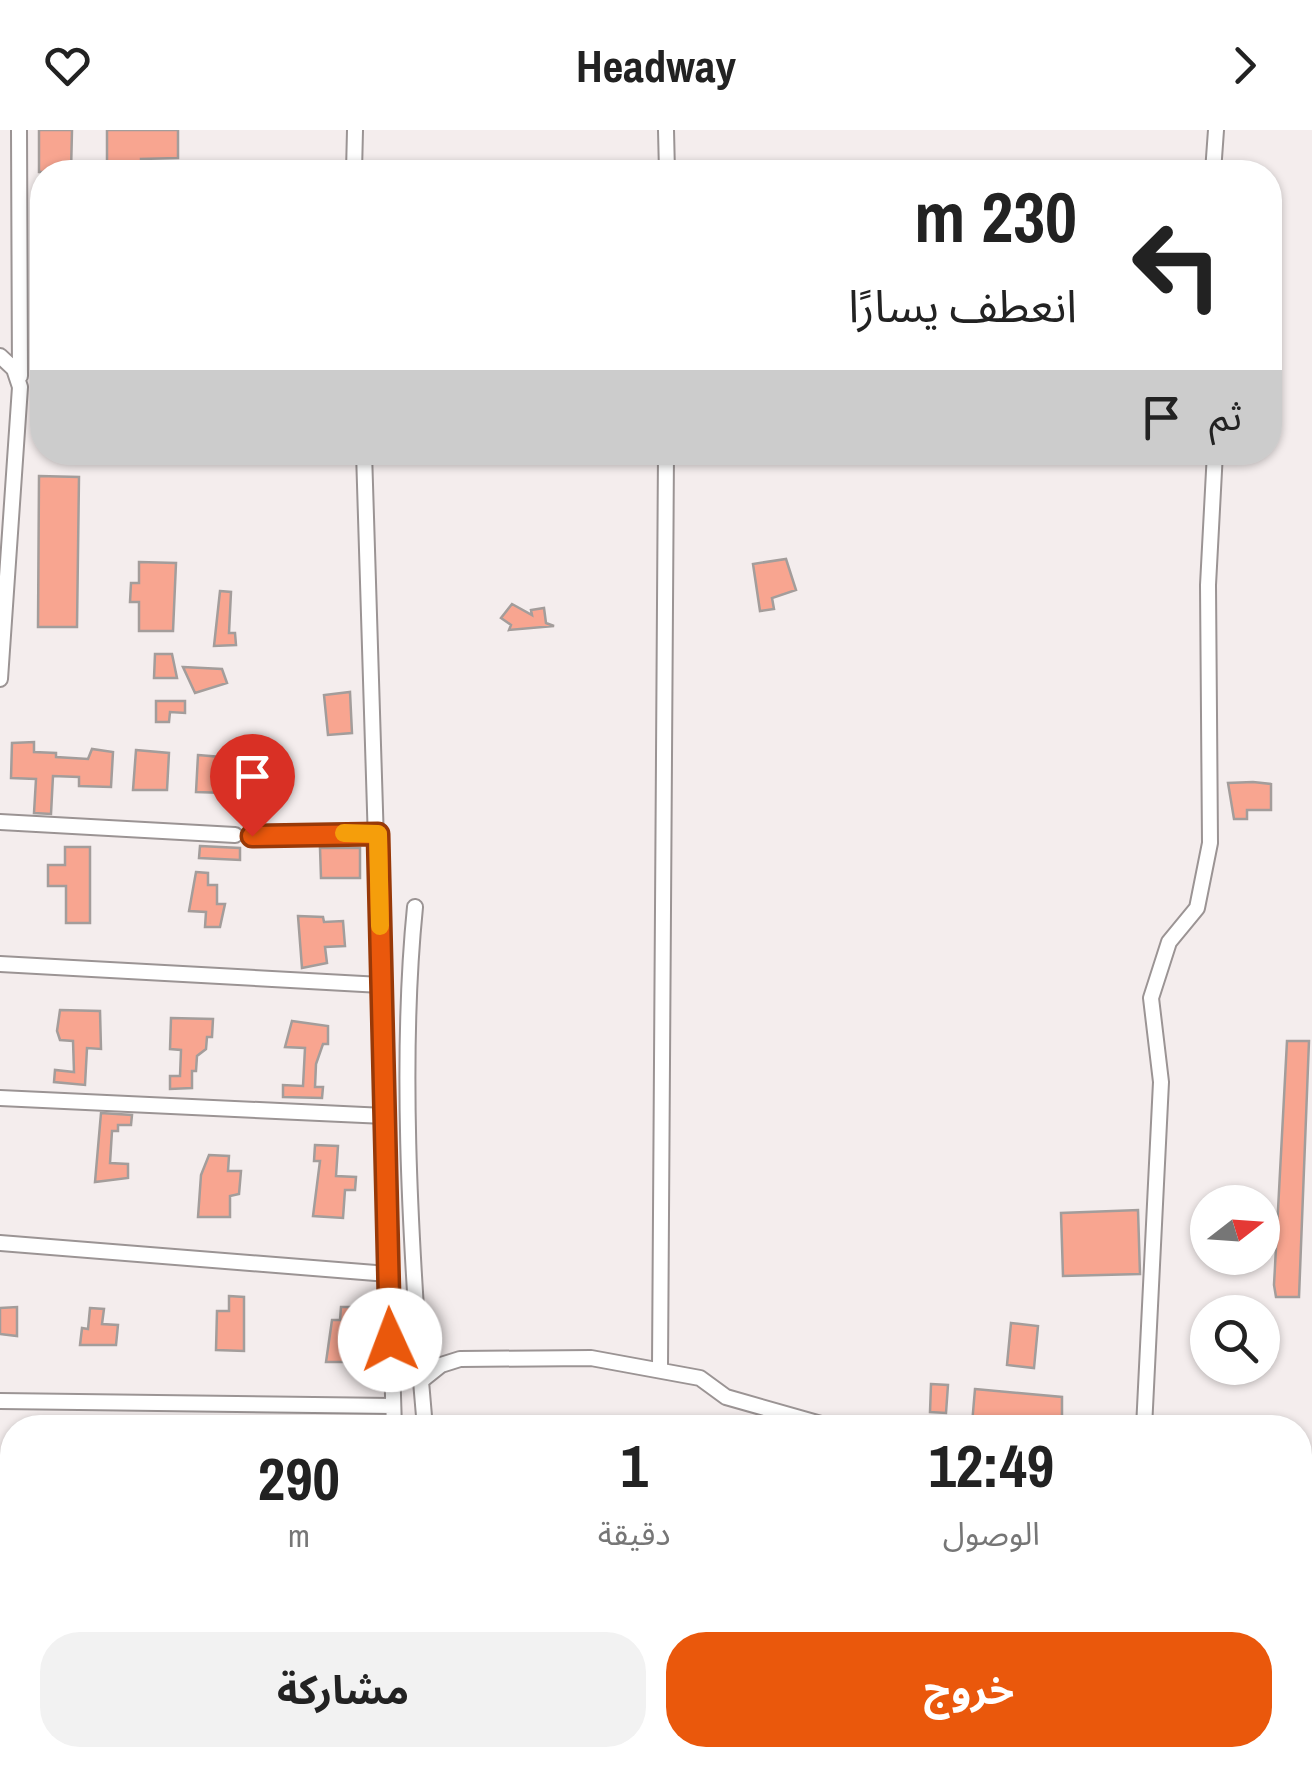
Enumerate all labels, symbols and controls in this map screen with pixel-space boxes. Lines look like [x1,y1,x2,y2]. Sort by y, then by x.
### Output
text: Headway [576,35,736,96]
icon: heart [40,38,95,93]
icon: forward [1217,38,1272,93]
text: 230 m [914,170,1077,264]
icon: left [1112,200,1242,330]
text: انعطف يسارًا [848,275,1077,336]
icon: arrive [1134,390,1189,445]
text: ثم [1209,391,1242,442]
pin [210,734,295,837]
icon: arrive [225,749,280,804]
north arrow [1190,1185,1280,1275]
map controls [1190,1185,1280,1385]
position arrow [338,1288,442,1392]
button: search [1190,1295,1280,1385]
text: 1 [620,1425,648,1506]
text: 12:49 [928,1425,1054,1506]
text: 290 [258,1438,340,1519]
text: دقيقة [598,1512,671,1555]
text: الوصول [943,1512,1040,1555]
text: m [288,1514,310,1557]
button: مشاركة [40,1632,646,1747]
button: خروج [666,1632,1272,1747]

